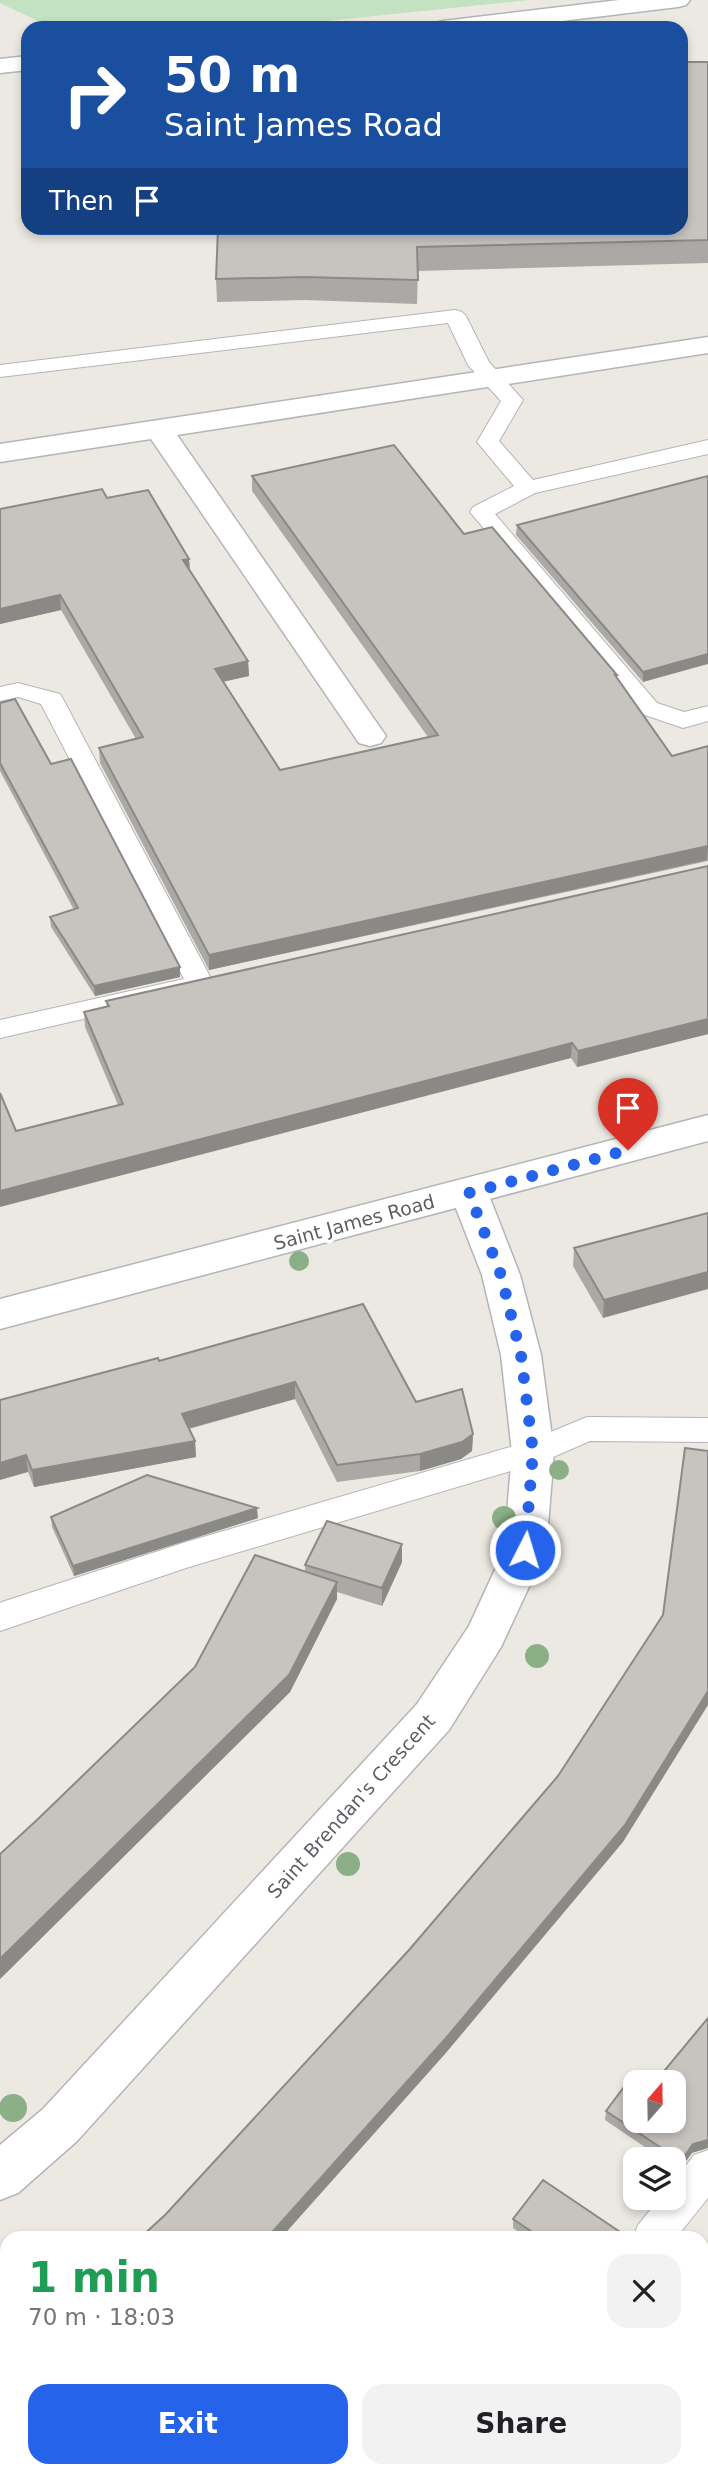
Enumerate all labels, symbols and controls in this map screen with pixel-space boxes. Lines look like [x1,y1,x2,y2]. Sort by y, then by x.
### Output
text: 50 m [164,47,300,104]
icon: right [49,49,140,140]
text: Saint James Road [164,106,443,144]
icon: arrive [128,182,166,220]
text: Then [49,186,114,216]
pin [598,1078,658,1150]
icon: arrive [609,1089,647,1127]
street label: Saint James Road [271,1190,437,1254]
position arrow [488,1513,562,1587]
street label: Saint Brendan's Crescent [263,1710,439,1902]
north arrow [623,2070,686,2133]
map controls [623,2070,686,2210]
button: layers [623,2147,686,2210]
text: 1 min [28,2253,160,2302]
button: close [607,2254,681,2328]
text: 70 m · 18:03 [28,2304,175,2330]
button: Exit [28,2384,348,2464]
button: Share [362,2384,681,2464]

